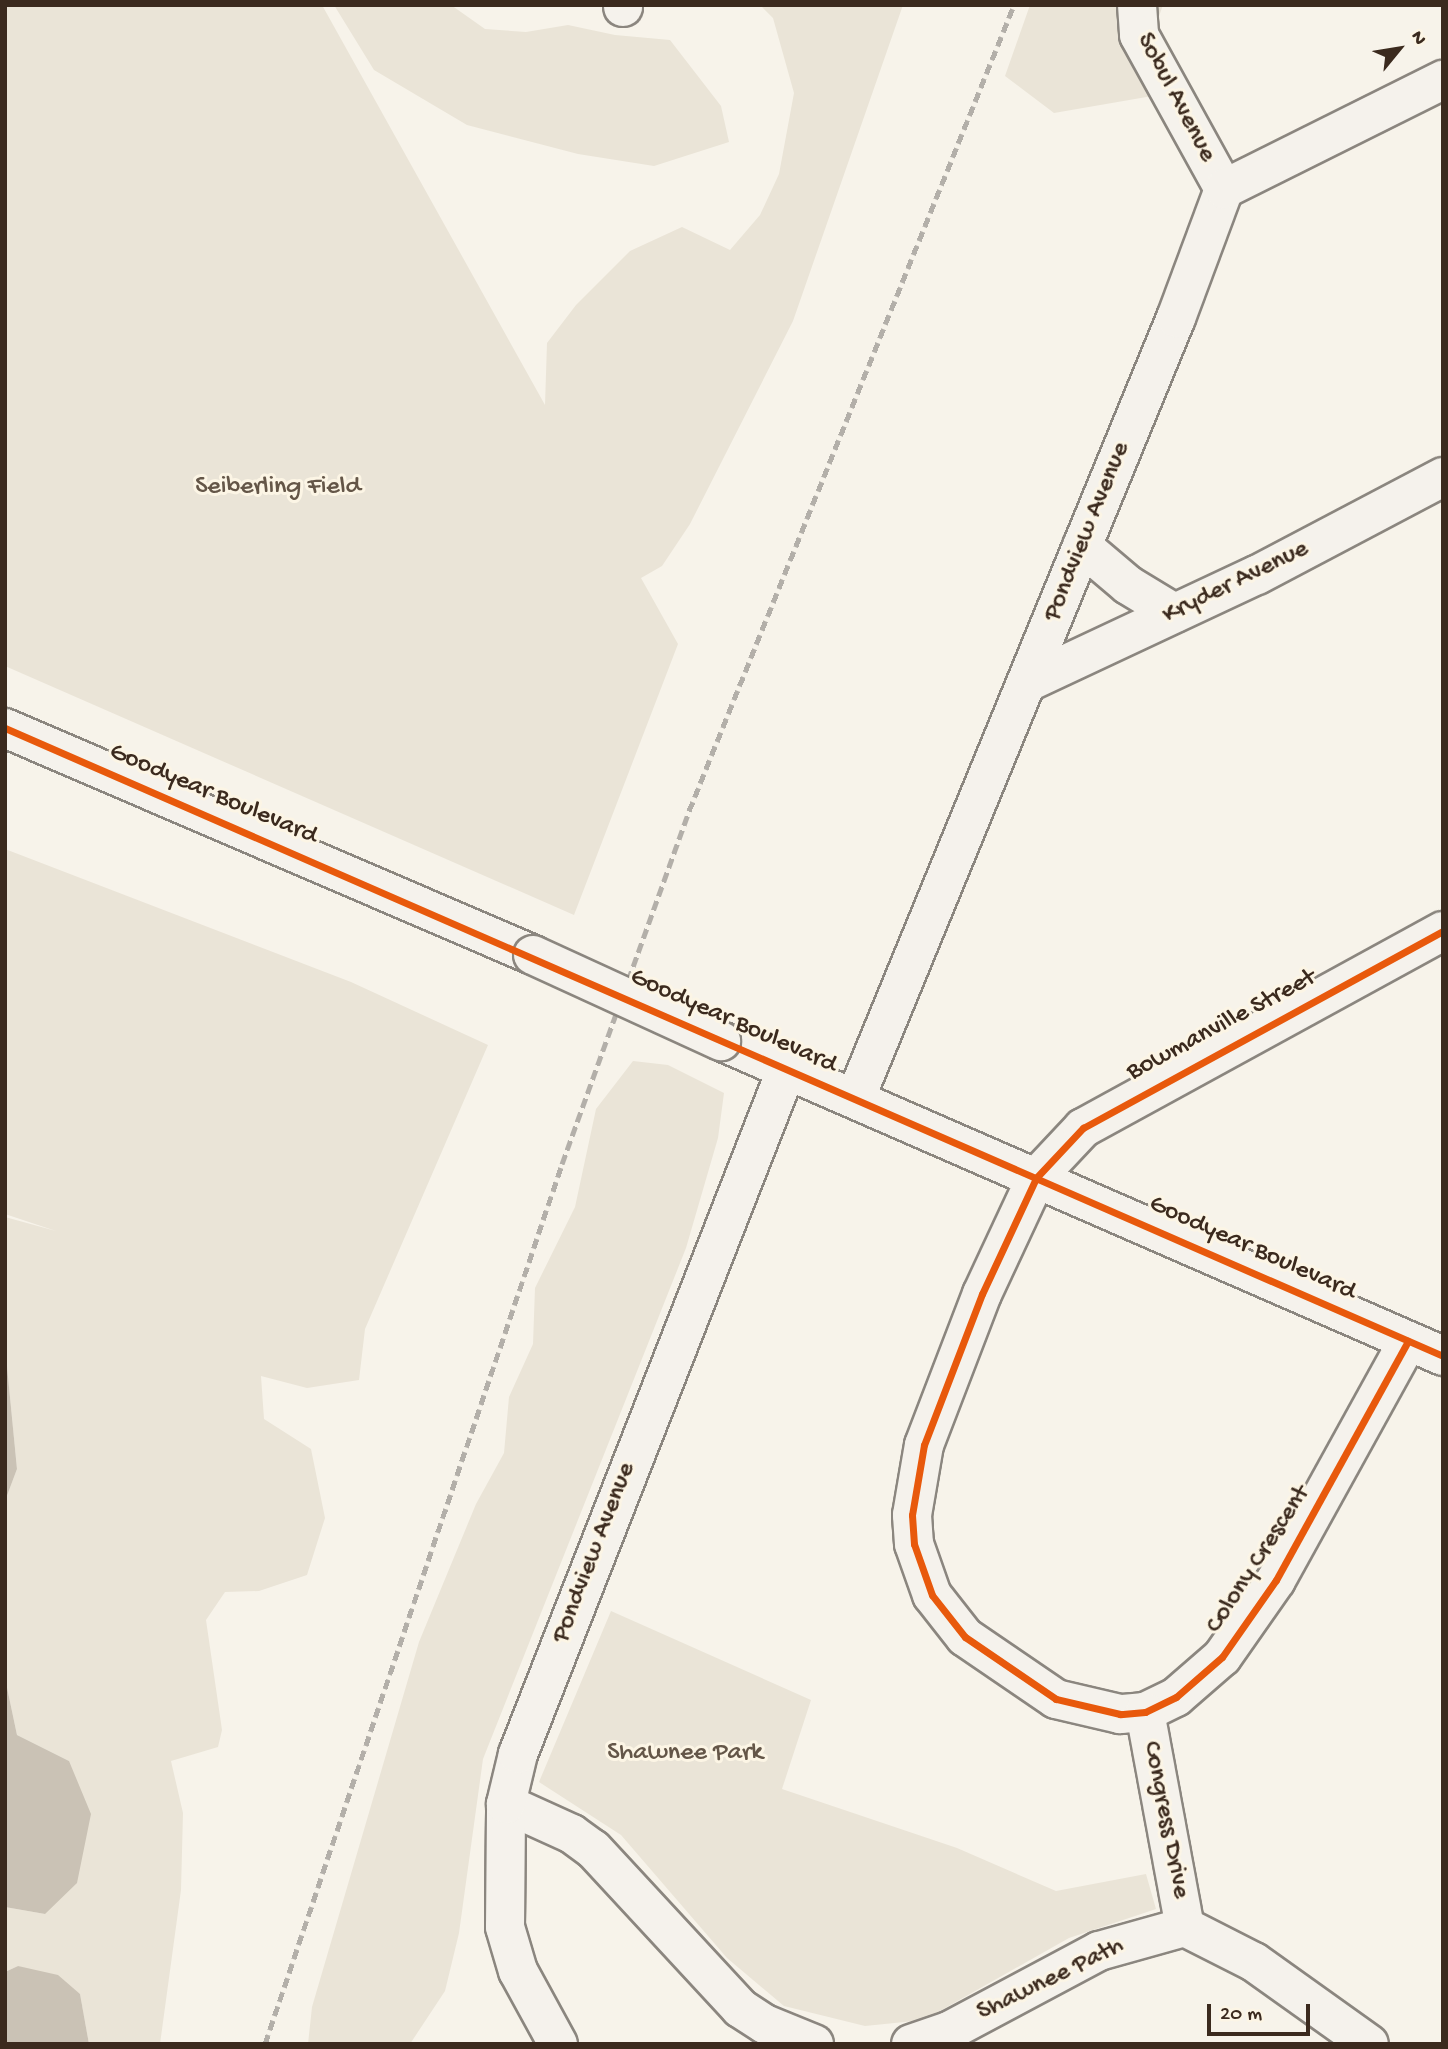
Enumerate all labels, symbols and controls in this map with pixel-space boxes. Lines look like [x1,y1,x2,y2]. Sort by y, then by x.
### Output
north arrow [1364,14,1434,84]
text: N [1405,27,1431,49]
street label: Sobul Avenue [1128,28,1222,168]
street label: Pondview Avenue [1038,438,1138,626]
park label: Seiberling Field [195,472,361,504]
street label: Kryder Avenue [1158,534,1314,632]
street label: Goodyear Boulevard [104,737,322,853]
street label: Goodyear Boulevard [625,962,841,1082]
street label: Bowmanville Street [1122,963,1322,1089]
street label: Goodyear Boulevard [1144,1189,1360,1309]
street label: Pondview Avenue [546,1459,644,1647]
street label: Colony Crescent [1200,1480,1318,1640]
park label: Shawnee Park [607,1738,763,1770]
street label: Congress Drive [1134,1739,1196,1901]
street label: Shawnee Path [973,1931,1129,2029]
scale bar [1210,1990,1313,2034]
text: 20 m [1220,2003,1262,2028]

